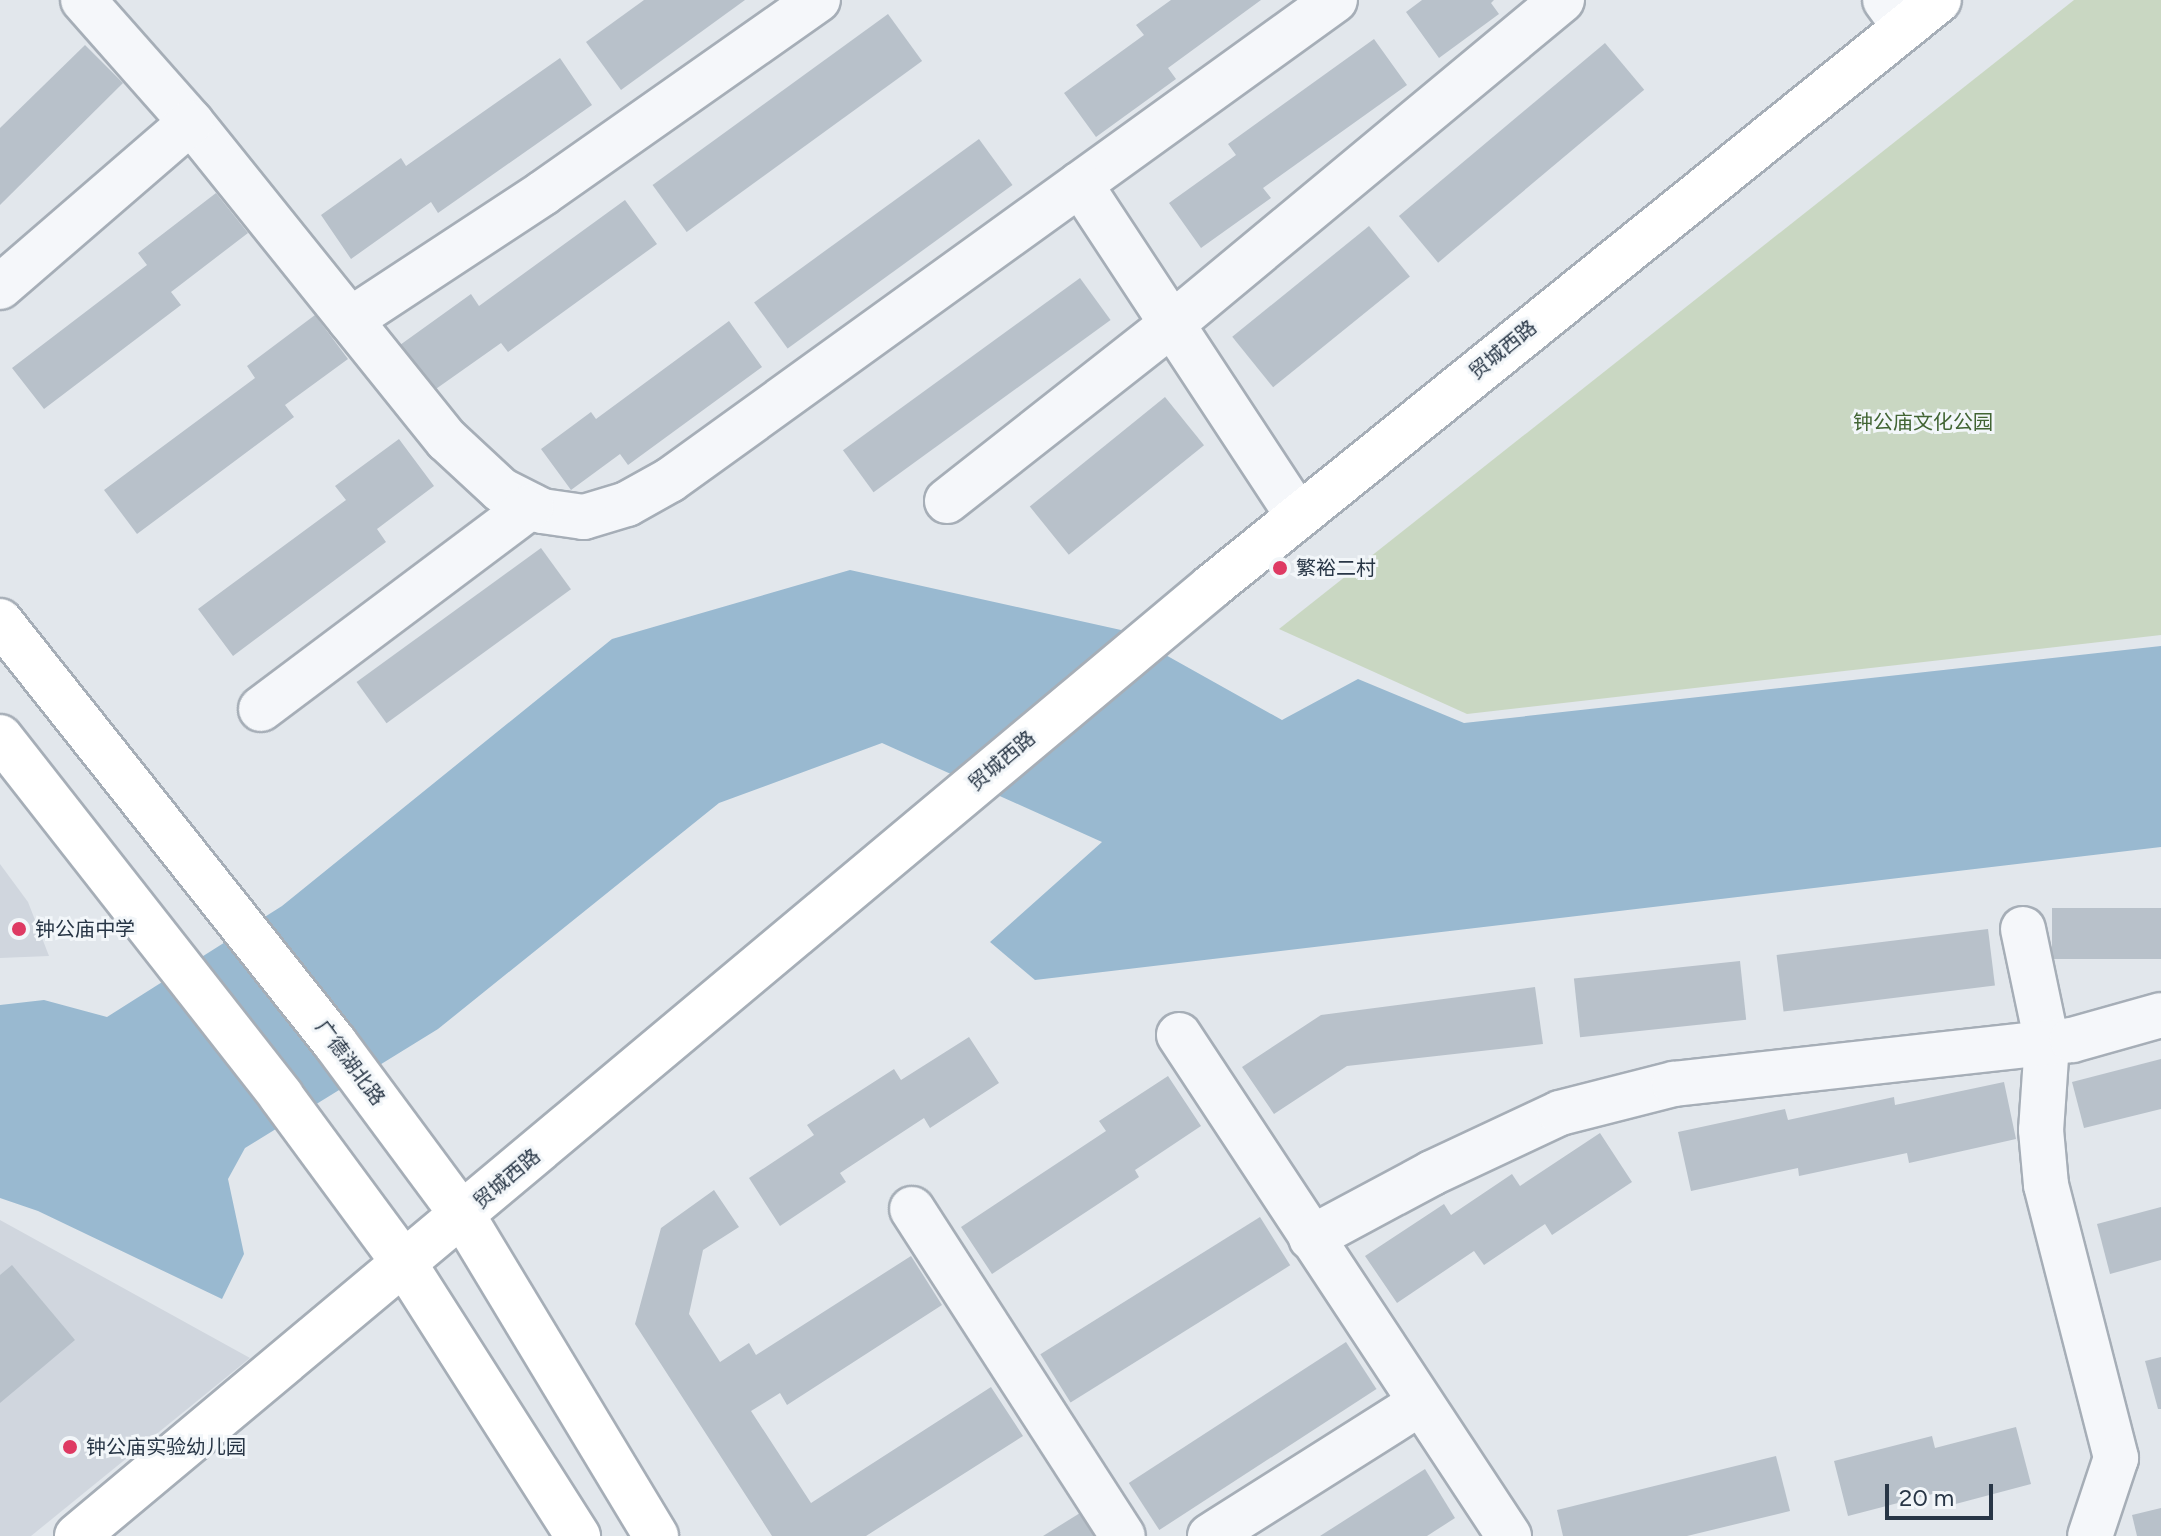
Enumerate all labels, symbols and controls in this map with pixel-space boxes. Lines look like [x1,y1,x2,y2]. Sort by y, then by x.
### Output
street label: 贸城西路 [1464,316,1542,384]
park label: 钟公庙文化公园 [1853,410,1993,434]
place label: 繁裕二村 [1296,556,1376,580]
marker: 繁裕二村 [1271,559,1289,577]
street label: 贸城西路 [964,726,1040,796]
place label: 钟公庙中学 [35,917,135,941]
marker: 钟公庙中学 [10,920,28,938]
street label: 广德湖北路 [310,1016,390,1110]
street label: 贸城西路 [469,1144,545,1214]
place label: 钟公庙实验幼儿园 [86,1435,246,1459]
marker: 钟公庙实验幼儿园 [61,1438,79,1456]
scale bar [1889,1468,1997,1518]
text: 20 m [1899,1483,1954,1512]

